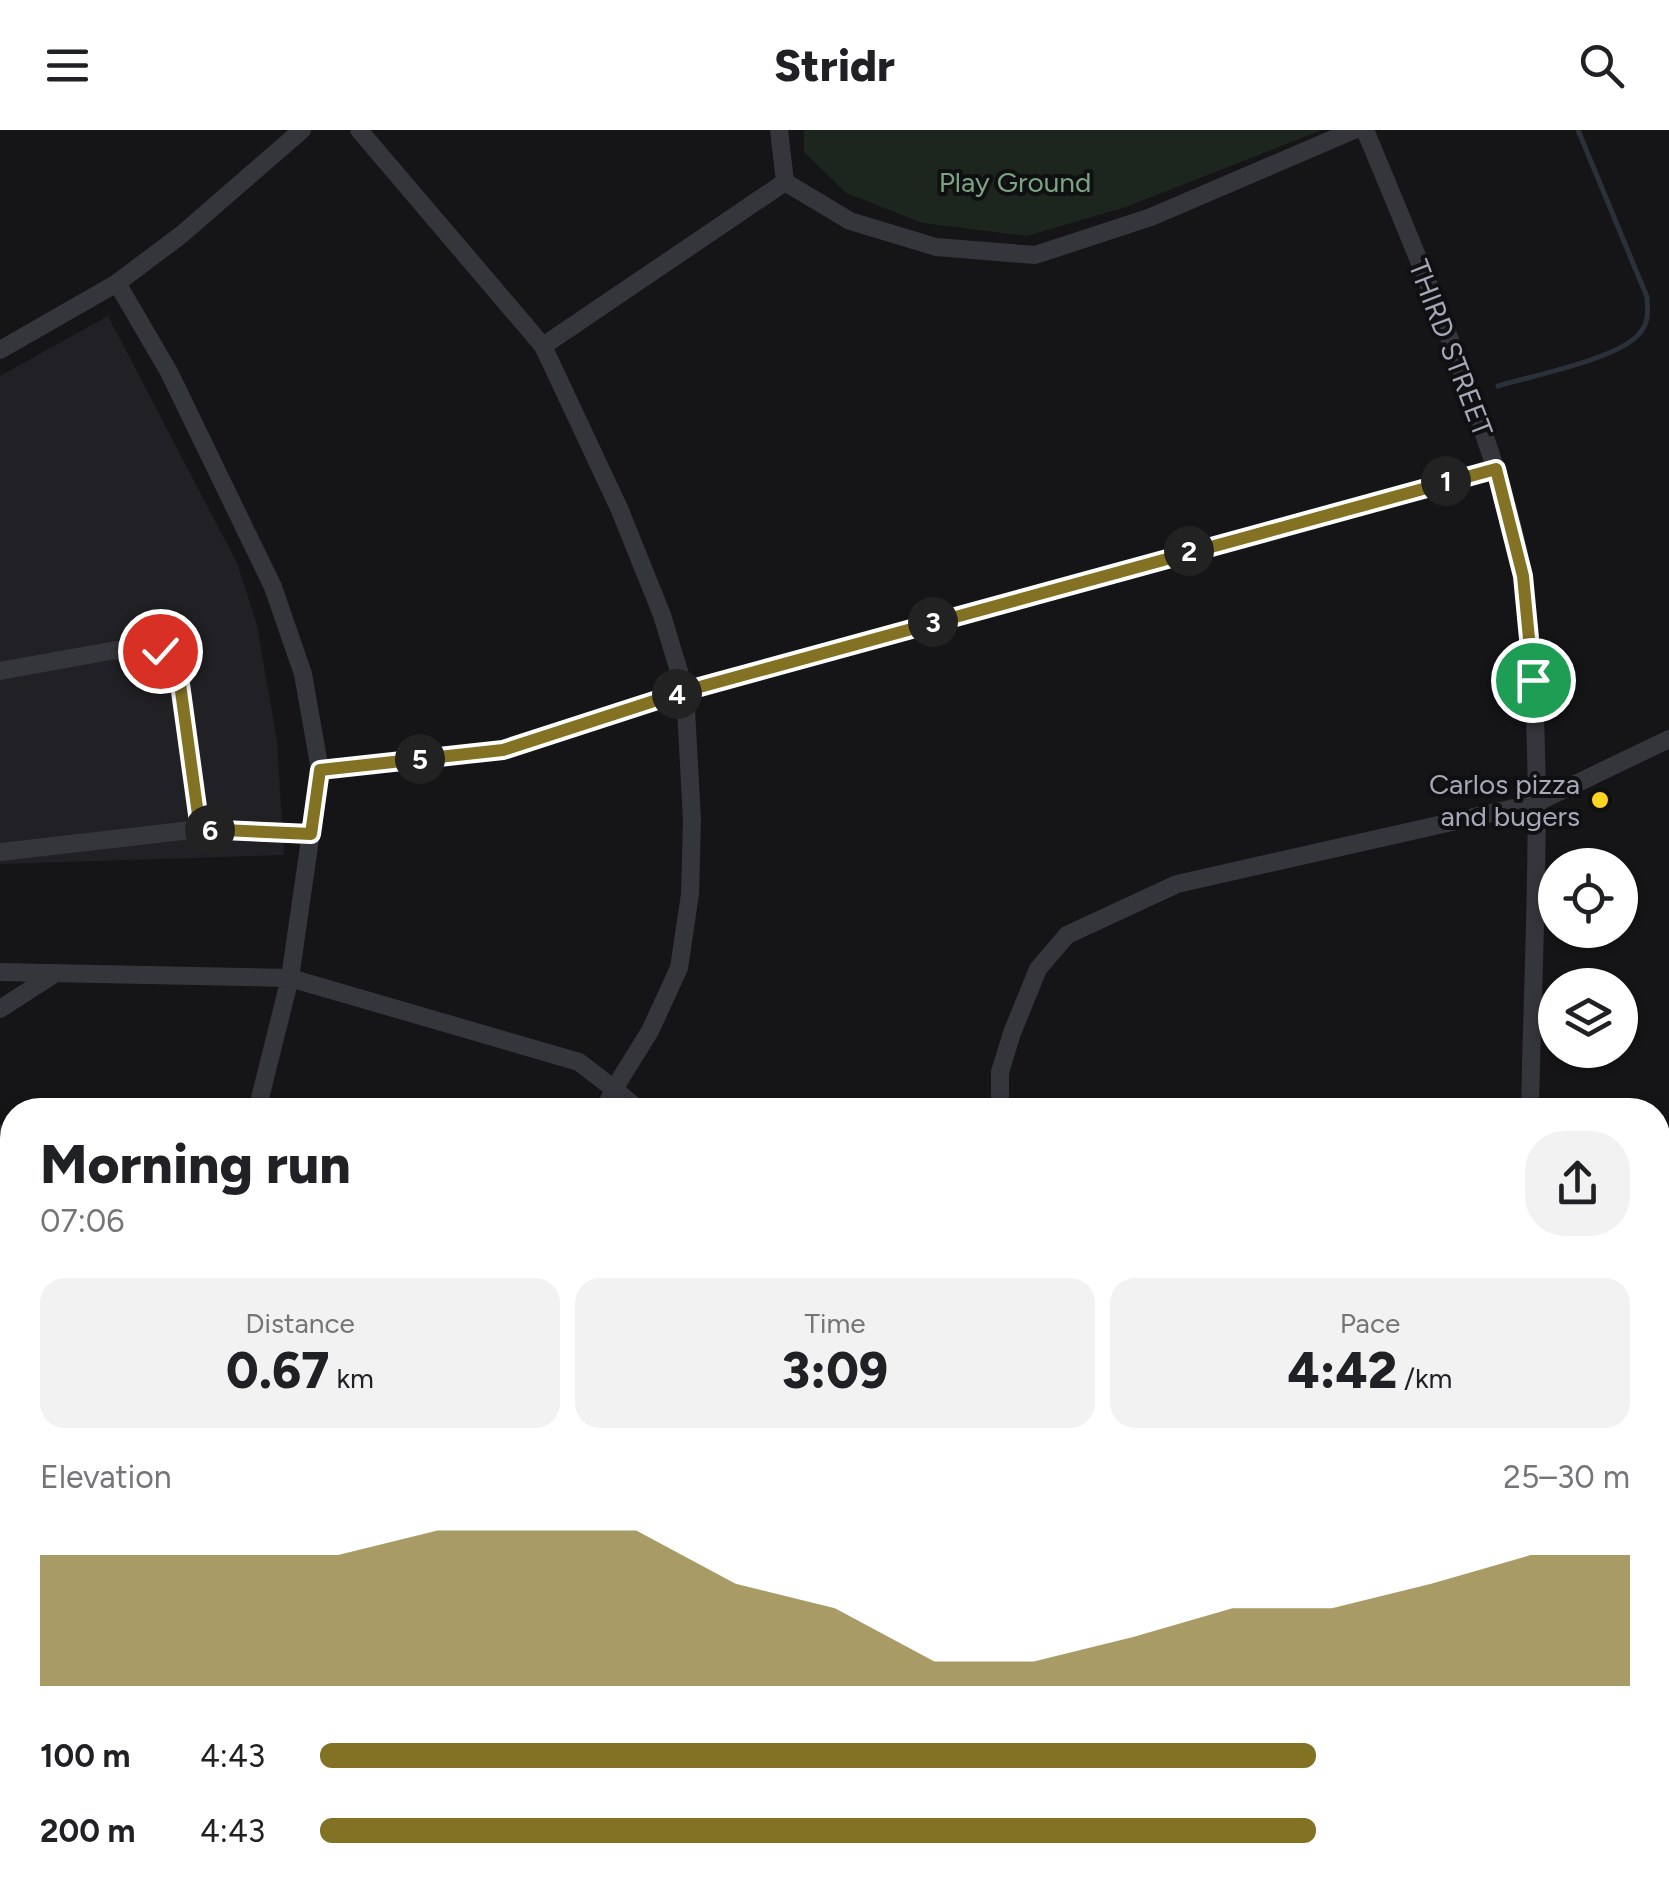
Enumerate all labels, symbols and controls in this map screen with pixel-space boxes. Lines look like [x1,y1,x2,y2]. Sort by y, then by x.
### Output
icon: menu [40,38,95,93]
text: Stridr [774,38,895,92]
icon: search [1574,38,1629,93]
park label: Play Ground [939,165,1091,199]
street label: THIRD STREET [1402,255,1500,442]
pin: 1 [1421,456,1471,506]
text: 1 [1440,464,1452,498]
pin: 2 [1164,526,1214,576]
text: 2 [1181,534,1197,568]
pin: 3 [908,597,958,647]
text: 3 [925,605,941,639]
pin [118,609,203,694]
icon: check [133,624,188,679]
pin [1491,638,1576,723]
icon: arrive [1506,653,1561,708]
pin: 4 [652,669,702,719]
text: 4 [668,677,686,711]
pin: 5 [395,734,445,784]
text: 5 [412,742,428,776]
place label: Carlos pizza and bugers [1429,767,1580,833]
marker: Carlos pizza and bugers [1589,789,1611,811]
pin: 6 [185,805,235,855]
text: 6 [202,813,218,847]
map controls [1538,848,1638,1068]
button: locate [1538,848,1638,948]
button: layers [1538,968,1638,1068]
text: Morning run [40,1131,351,1197]
button: share [1525,1131,1630,1236]
text: 07:06 [40,1202,124,1240]
text: Distance [245,1306,355,1340]
text: Time [804,1306,866,1340]
text: Pace [1340,1306,1400,1340]
text: 0.67 [226,1340,330,1401]
text: 3:09 [782,1340,888,1401]
text: 4:42 [1288,1340,1397,1401]
text: km [330,1361,374,1395]
text: /km [1397,1361,1452,1395]
text: Elevation [40,1458,172,1496]
text: 25–30 m [1503,1458,1630,1496]
text: 100 m [40,1737,131,1775]
text: 4:43 [200,1737,265,1775]
text: 200 m [40,1812,136,1850]
text: 4:43 [200,1812,265,1850]

